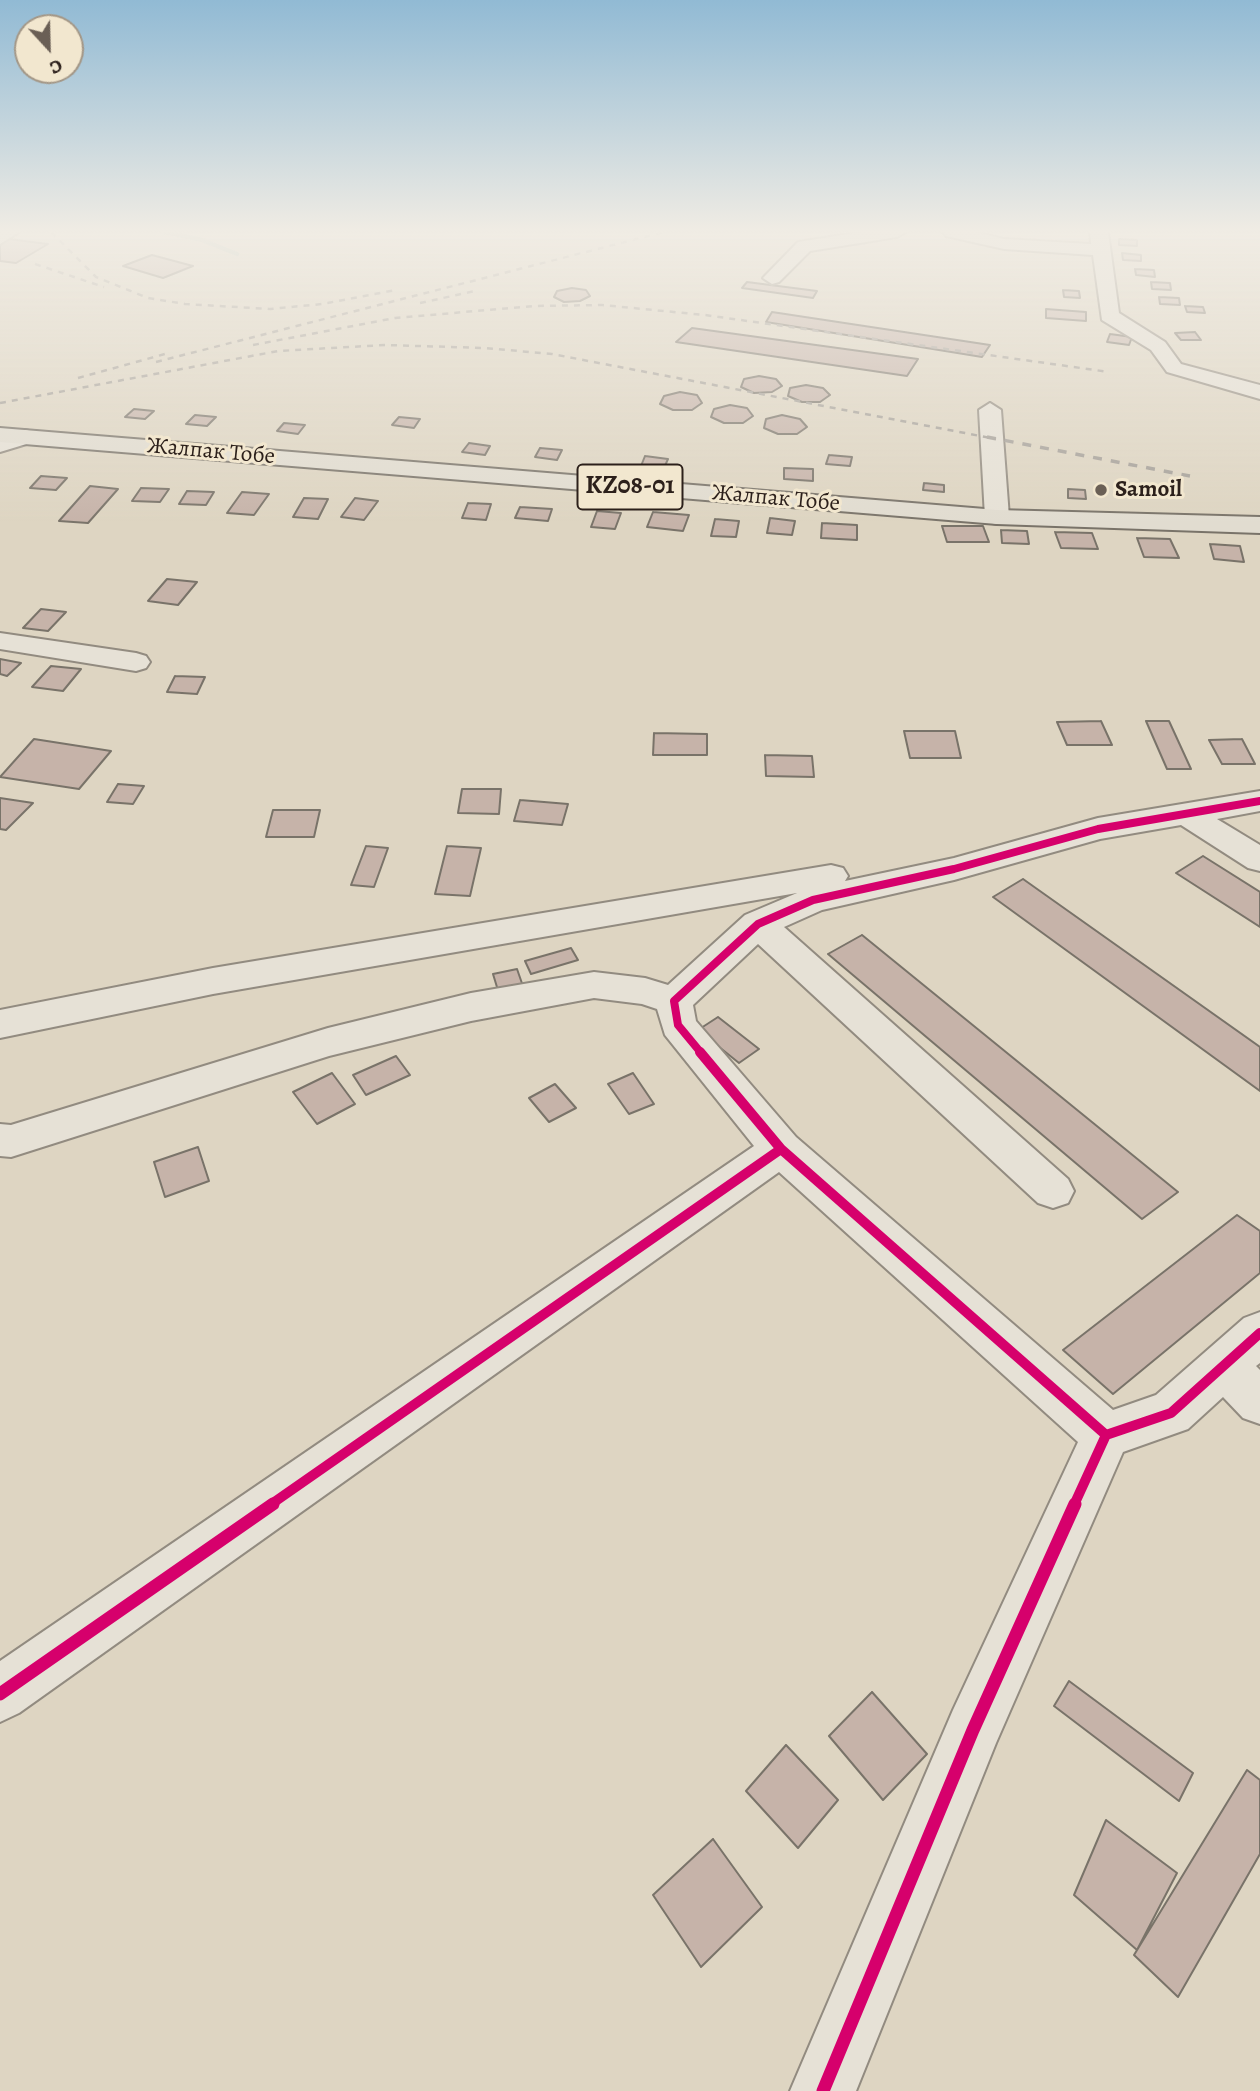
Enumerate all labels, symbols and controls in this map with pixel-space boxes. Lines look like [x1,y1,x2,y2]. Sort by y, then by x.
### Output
north arrow [14,14,84,84]
text: С [46,52,66,81]
street label: Жалпак Тобе [146,433,276,471]
road number: KZ08-01 [578,464,682,509]
place label: Samoil [1115,476,1182,504]
street label: Жалпак Тобе [711,480,841,518]
marker: Samoil [1093,482,1109,498]

